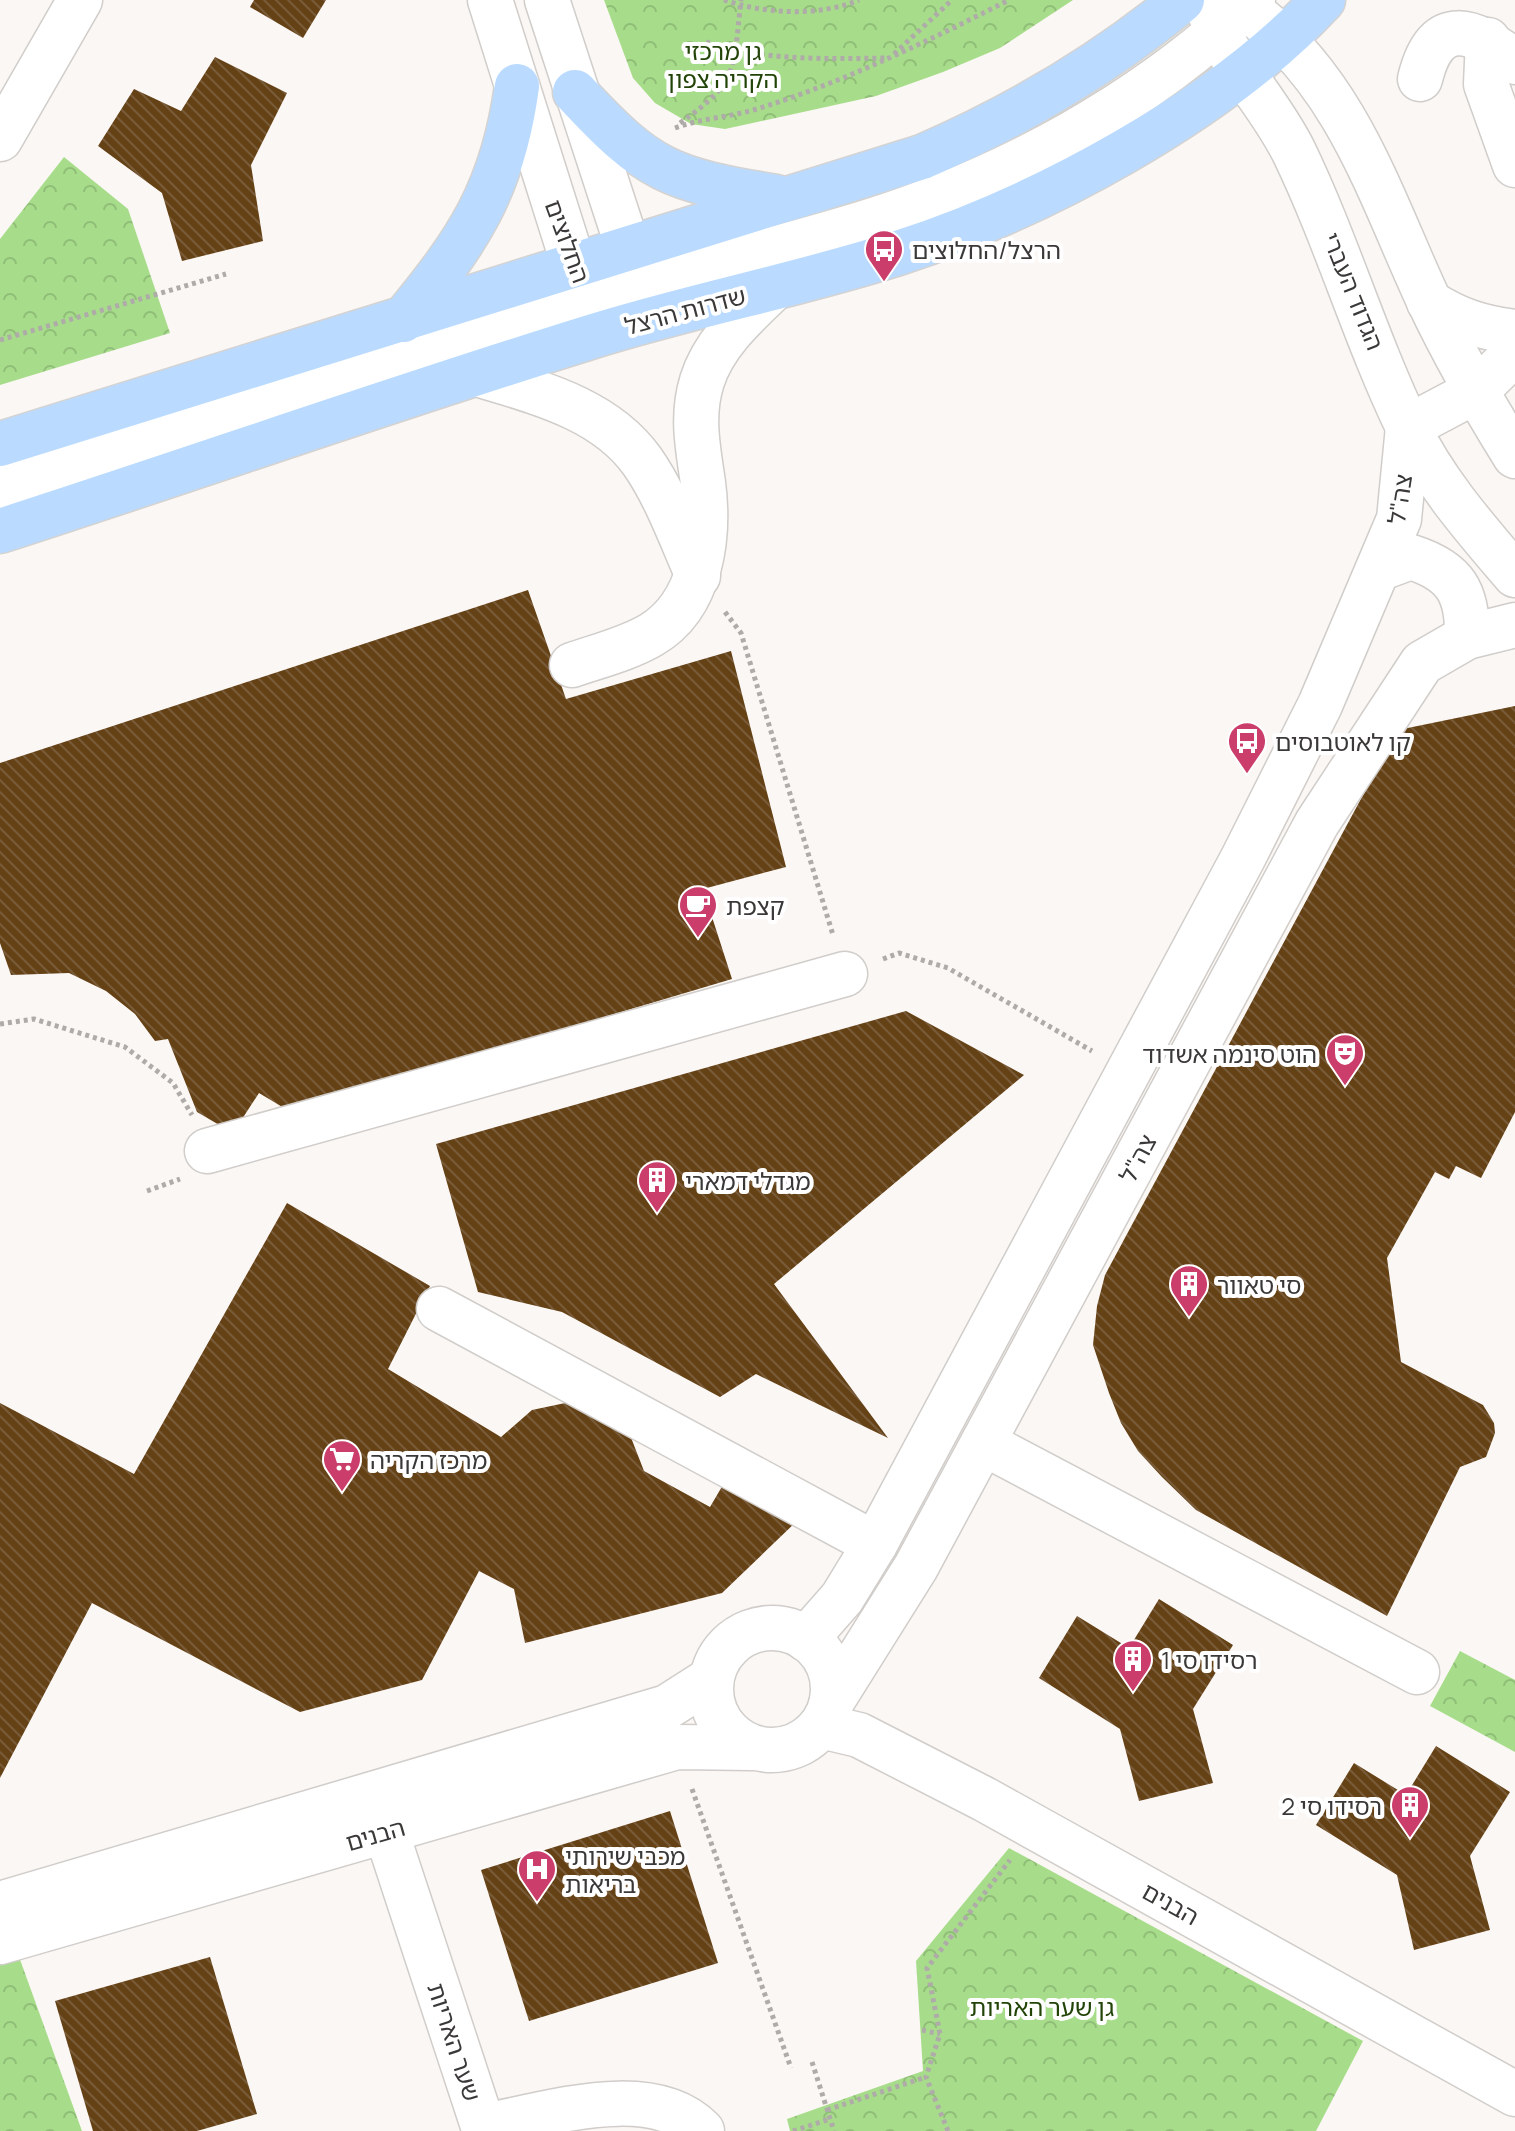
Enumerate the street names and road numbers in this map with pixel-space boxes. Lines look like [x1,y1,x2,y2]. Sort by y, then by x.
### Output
street label: החלוצים [538,195,598,287]
street label: הגדוד העברי [1315,227,1393,355]
street label: שדרות הרצל [621,278,749,342]
street label: צה"ל [1379,472,1419,526]
street label: צה"ל [1111,1128,1163,1188]
street label: הבנים [341,1810,409,1858]
street label: הבנים [1137,1874,1205,1932]
street label: שער האריות [420,1979,490,2105]

